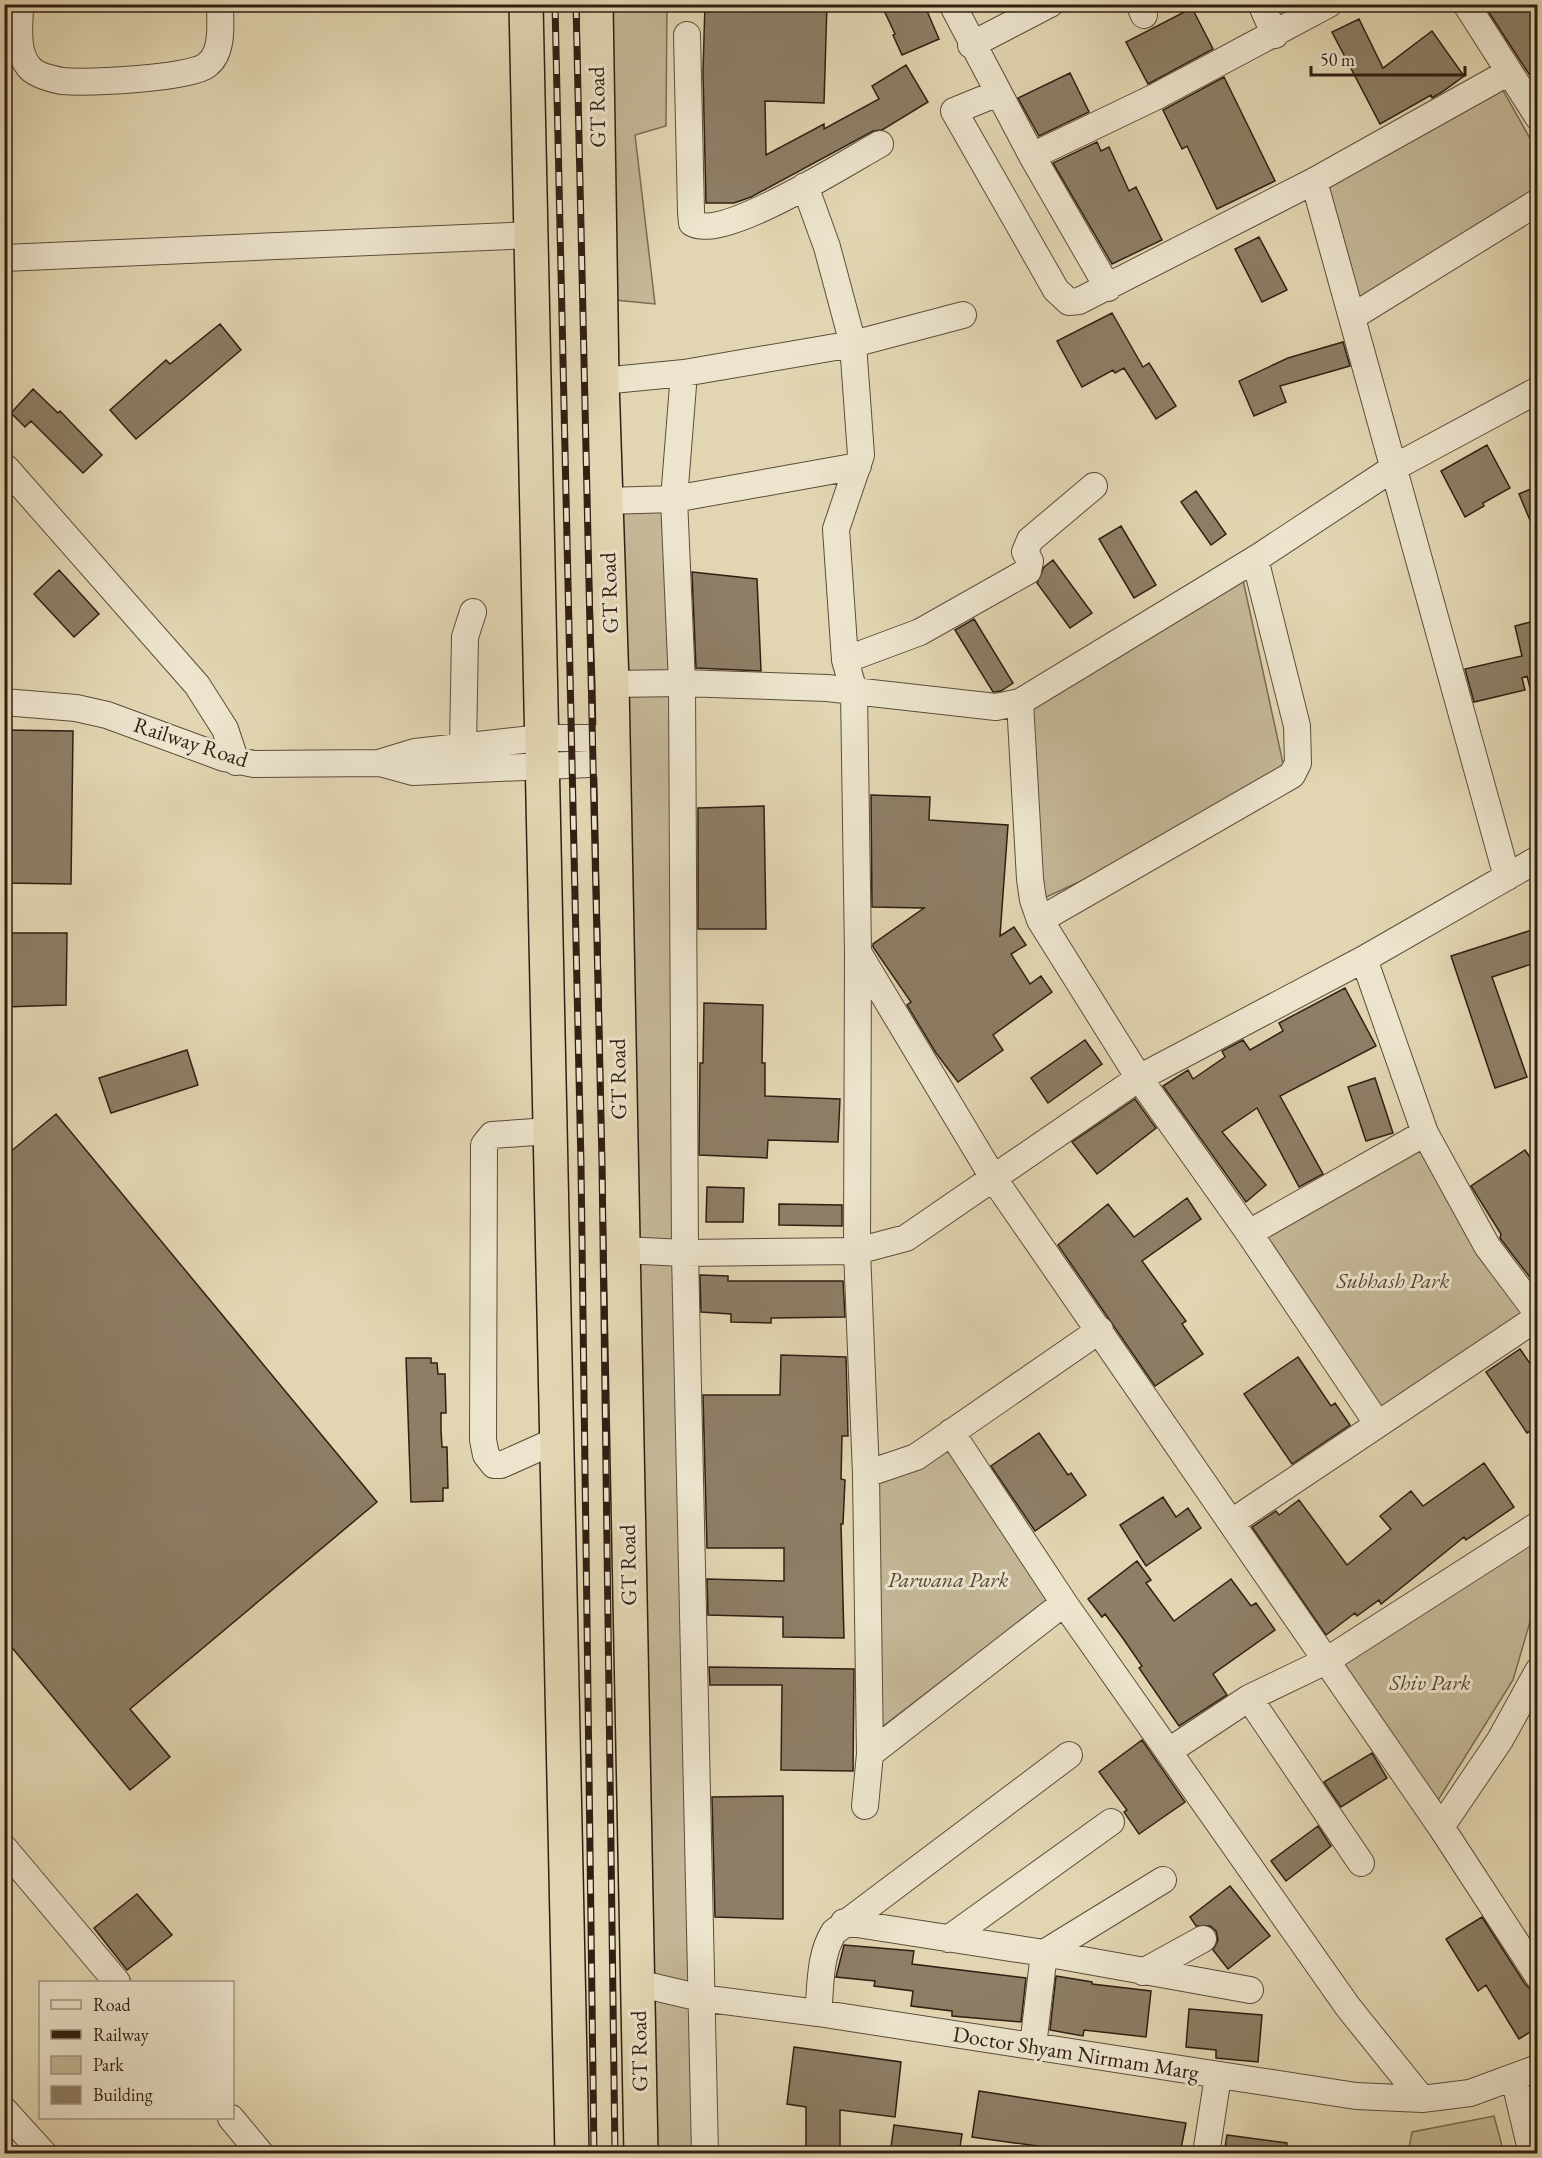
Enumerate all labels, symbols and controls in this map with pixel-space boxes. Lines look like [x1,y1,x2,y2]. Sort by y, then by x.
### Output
scale bar [1311,39,1466,77]
text: 50 m [1320,48,1355,71]
street label: GT Road [582,65,612,148]
street label: GT Road [593,551,625,634]
street label: Railway Road [130,710,253,774]
street label: GT Road [603,1037,633,1120]
park label: Subhash Park [1336,1266,1449,1295]
street label: GT Road [613,1523,643,1606]
park label: Parwana Park [887,1565,1009,1594]
park label: Shiv Park [1388,1668,1471,1697]
legend [39,1981,234,2119]
text: Road [93,1993,132,2016]
street label: GT Road [624,2009,654,2092]
street label: Doctor Shyam Nirmam Marg [951,2019,1202,2087]
text: Railway [93,2023,149,2046]
text: Park [93,2053,124,2076]
text: Building [93,2083,153,2106]

